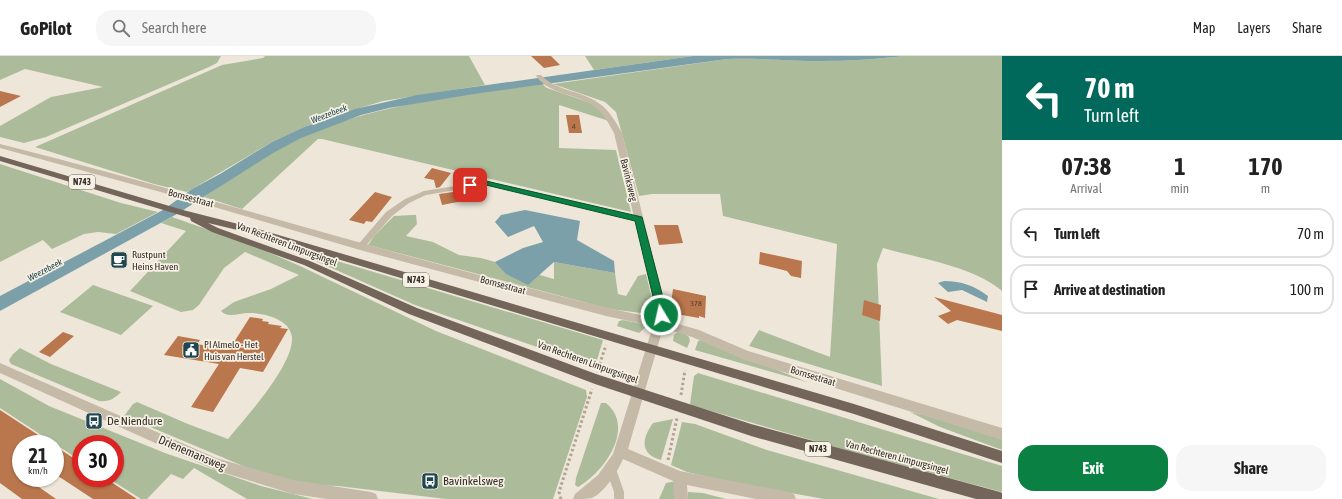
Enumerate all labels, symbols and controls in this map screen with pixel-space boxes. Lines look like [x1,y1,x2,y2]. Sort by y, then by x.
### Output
search box [96,10,376,46]
text: GoPilot [20,17,72,39]
icon: search [110,17,132,39]
text: Search here [142,19,206,36]
text: Map [1193,20,1215,36]
text: Layers [1237,20,1270,36]
text: Share [1292,20,1322,36]
icon: left [1018,72,1070,124]
text: 70 m [1084,72,1134,104]
water label: Weezebeek [310,102,349,125]
text: Turn left [1084,105,1139,126]
house number: 4 [572,122,576,131]
text: 07:38 [1062,153,1111,180]
text: 1 [1174,153,1185,180]
text: 170 [1249,153,1282,180]
street label: Bavinksweg [618,158,640,203]
pin [453,168,487,202]
icon: arrive [459,174,481,196]
road number: N743 [69,175,95,189]
text: Arrival [1070,181,1102,196]
text: min [1170,181,1189,196]
text: m [1261,181,1270,196]
street label: Bornsestraat [167,187,215,209]
street label: Van Rechteren Limpurgsingel [235,220,339,268]
icon: left [1020,222,1042,244]
text: Turn left [1054,225,1100,242]
text: 70 m [1297,225,1324,242]
place label: Rustpunt Heins Haven [132,249,178,272]
cafe icon: Rustpunt Heins Haven [109,250,129,270]
water label: Weezebeek [26,256,65,283]
road number: N743 [403,273,429,287]
street label: Bornsestraat [479,274,527,296]
icon: arrive [1020,278,1042,300]
text: Arrive at destination [1054,281,1165,298]
text: 100 m [1290,281,1324,298]
position arrow [640,294,682,336]
house number: 378 [690,299,702,308]
place label: PI Almelo - Het Huis van Herstel [204,339,264,362]
street label: Van Rechteren Limpurgsingel [536,339,640,385]
public building icon: PI Almelo - Het Huis van Herstel [181,340,201,360]
street label: Bornsestraat [789,364,837,388]
bus stop icon: De Niendure [84,411,104,431]
place label: De Niendure [107,414,162,428]
street label: Drienemansweg [156,433,228,474]
speed limit sign: 30 [72,435,124,487]
street label: Van Rechteren Limpurgsingel [844,438,950,476]
road number: N743 [805,442,831,456]
text: 21 [29,444,47,467]
button: Exit [1018,445,1168,491]
button: Share [1176,445,1326,491]
text: km/h [28,465,48,476]
bus stop icon: Bavinkelsweg [420,471,440,491]
place label: Bavinkelsweg [443,474,504,488]

